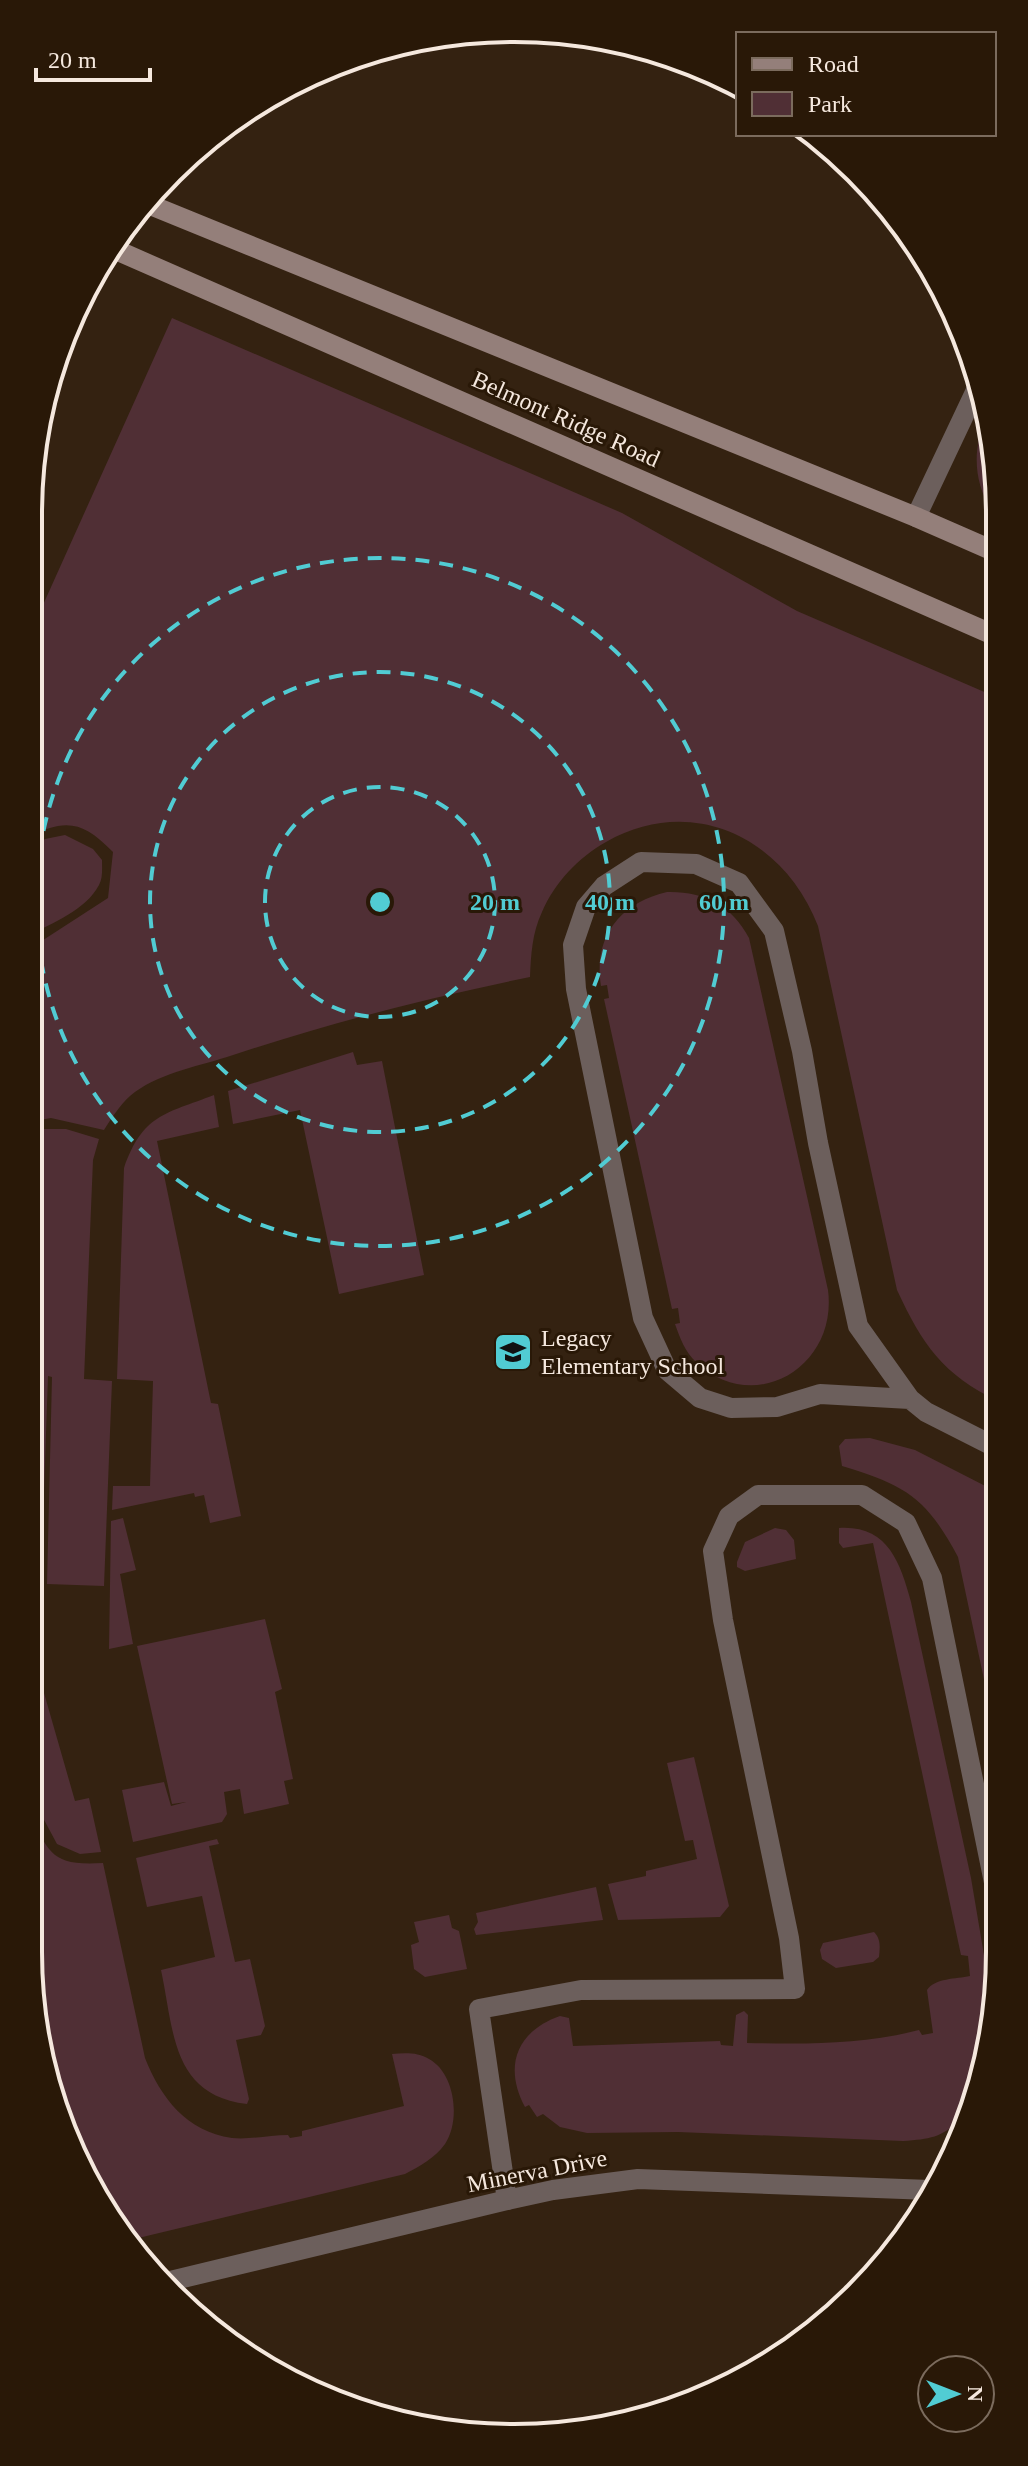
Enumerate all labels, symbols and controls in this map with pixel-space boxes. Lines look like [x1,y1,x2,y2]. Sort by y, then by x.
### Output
scale bar [36,32,150,82]
legend [736,32,996,136]
text: 20 m [48,47,97,73]
text: Road [808,51,859,77]
text: Park [808,91,852,117]
street label: Belmont Ridge Road [468,366,664,472]
centre of rings [366,888,394,916]
text: 20 m [470,889,520,915]
text: 40 m [585,889,635,915]
text: 60 m [699,889,749,915]
place label: Legacy Elementary School [541,1325,725,1379]
school or university icon: Legacy Elementary School [492,1331,534,1373]
street label: Minerva Drive [465,2145,609,2197]
north arrow [916,2354,996,2434]
text: N [963,2386,988,2402]

